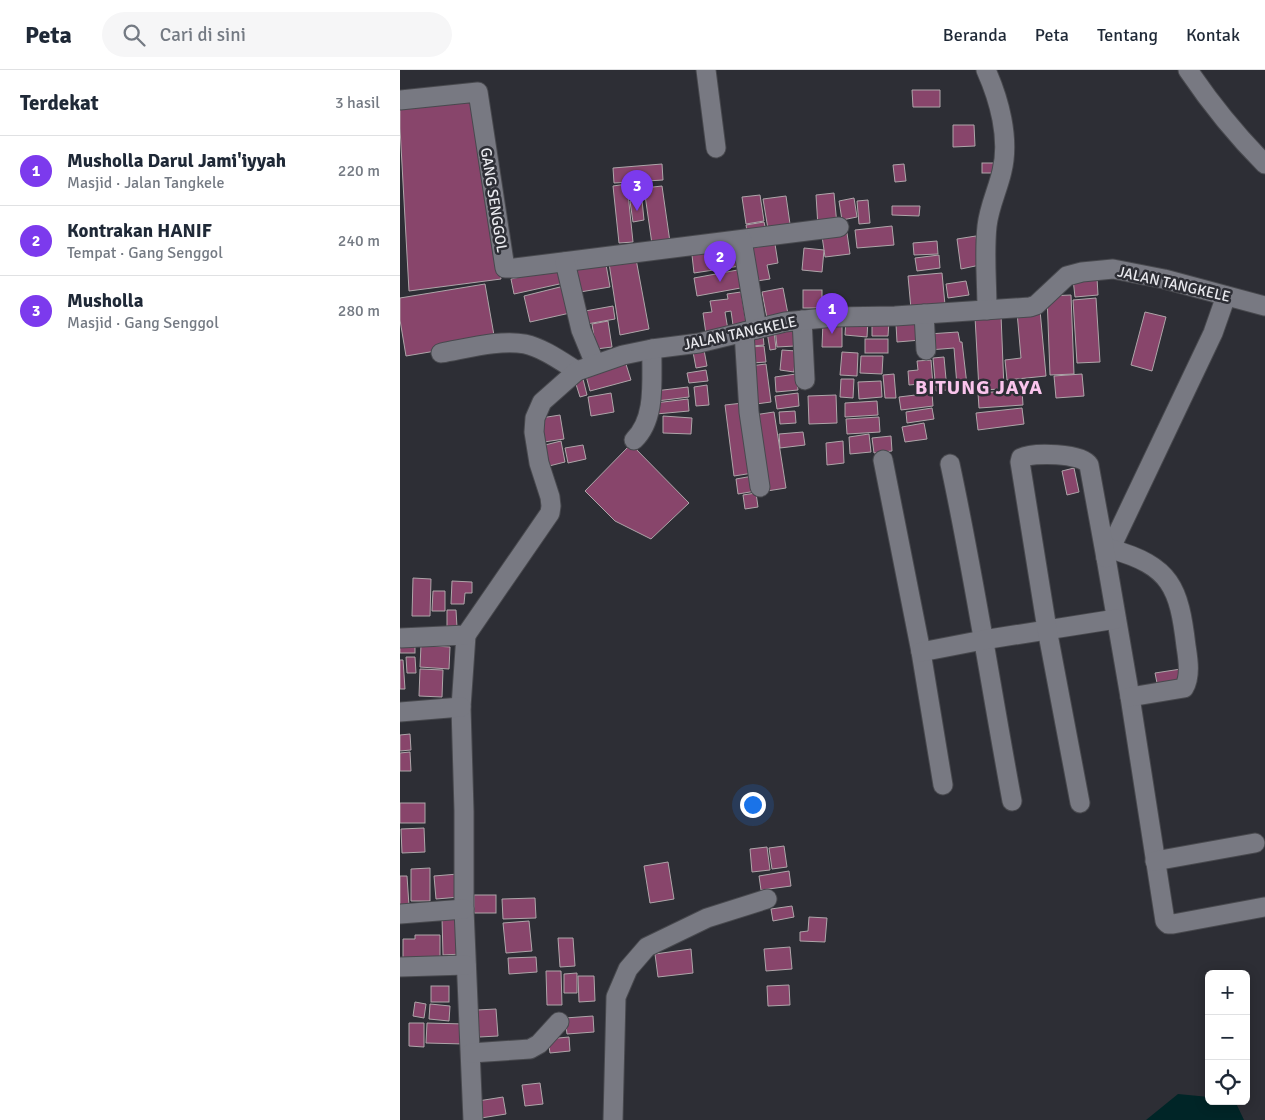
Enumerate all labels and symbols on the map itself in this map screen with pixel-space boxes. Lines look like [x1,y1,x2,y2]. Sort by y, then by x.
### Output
street label: GANG SENGGOL [477,146,511,254]
pin: 3 [621,170,653,211]
pin: 2 [704,241,736,282]
street label: JALAN TANGKELE [1116,262,1232,306]
pin: 1 [816,293,848,334]
street label: JALAN TANGKELE [682,312,798,354]
district label: BITUNG JAYA [915,375,1043,400]
your location [740,792,766,818]

